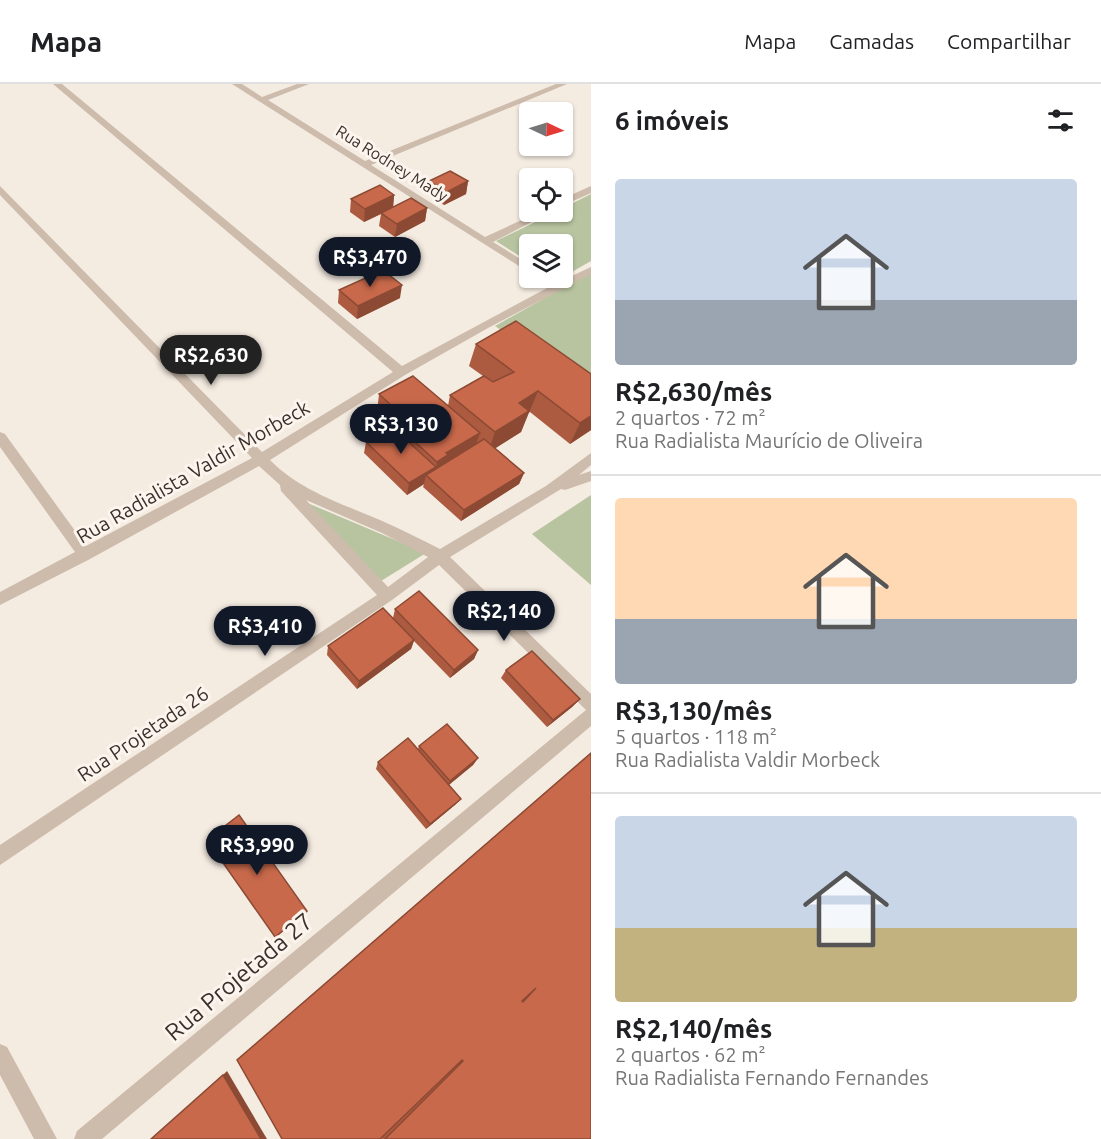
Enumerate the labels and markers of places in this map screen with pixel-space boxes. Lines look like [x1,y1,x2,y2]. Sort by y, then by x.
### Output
pin: R$3,470 [315,237,425,288]
pin: R$2,630 [156,335,266,386]
pin: R$3,130 [346,404,456,455]
pin: R$2,140 [449,591,559,642]
pin: R$3,410 [210,606,320,657]
pin: R$3,990 [202,825,312,876]

